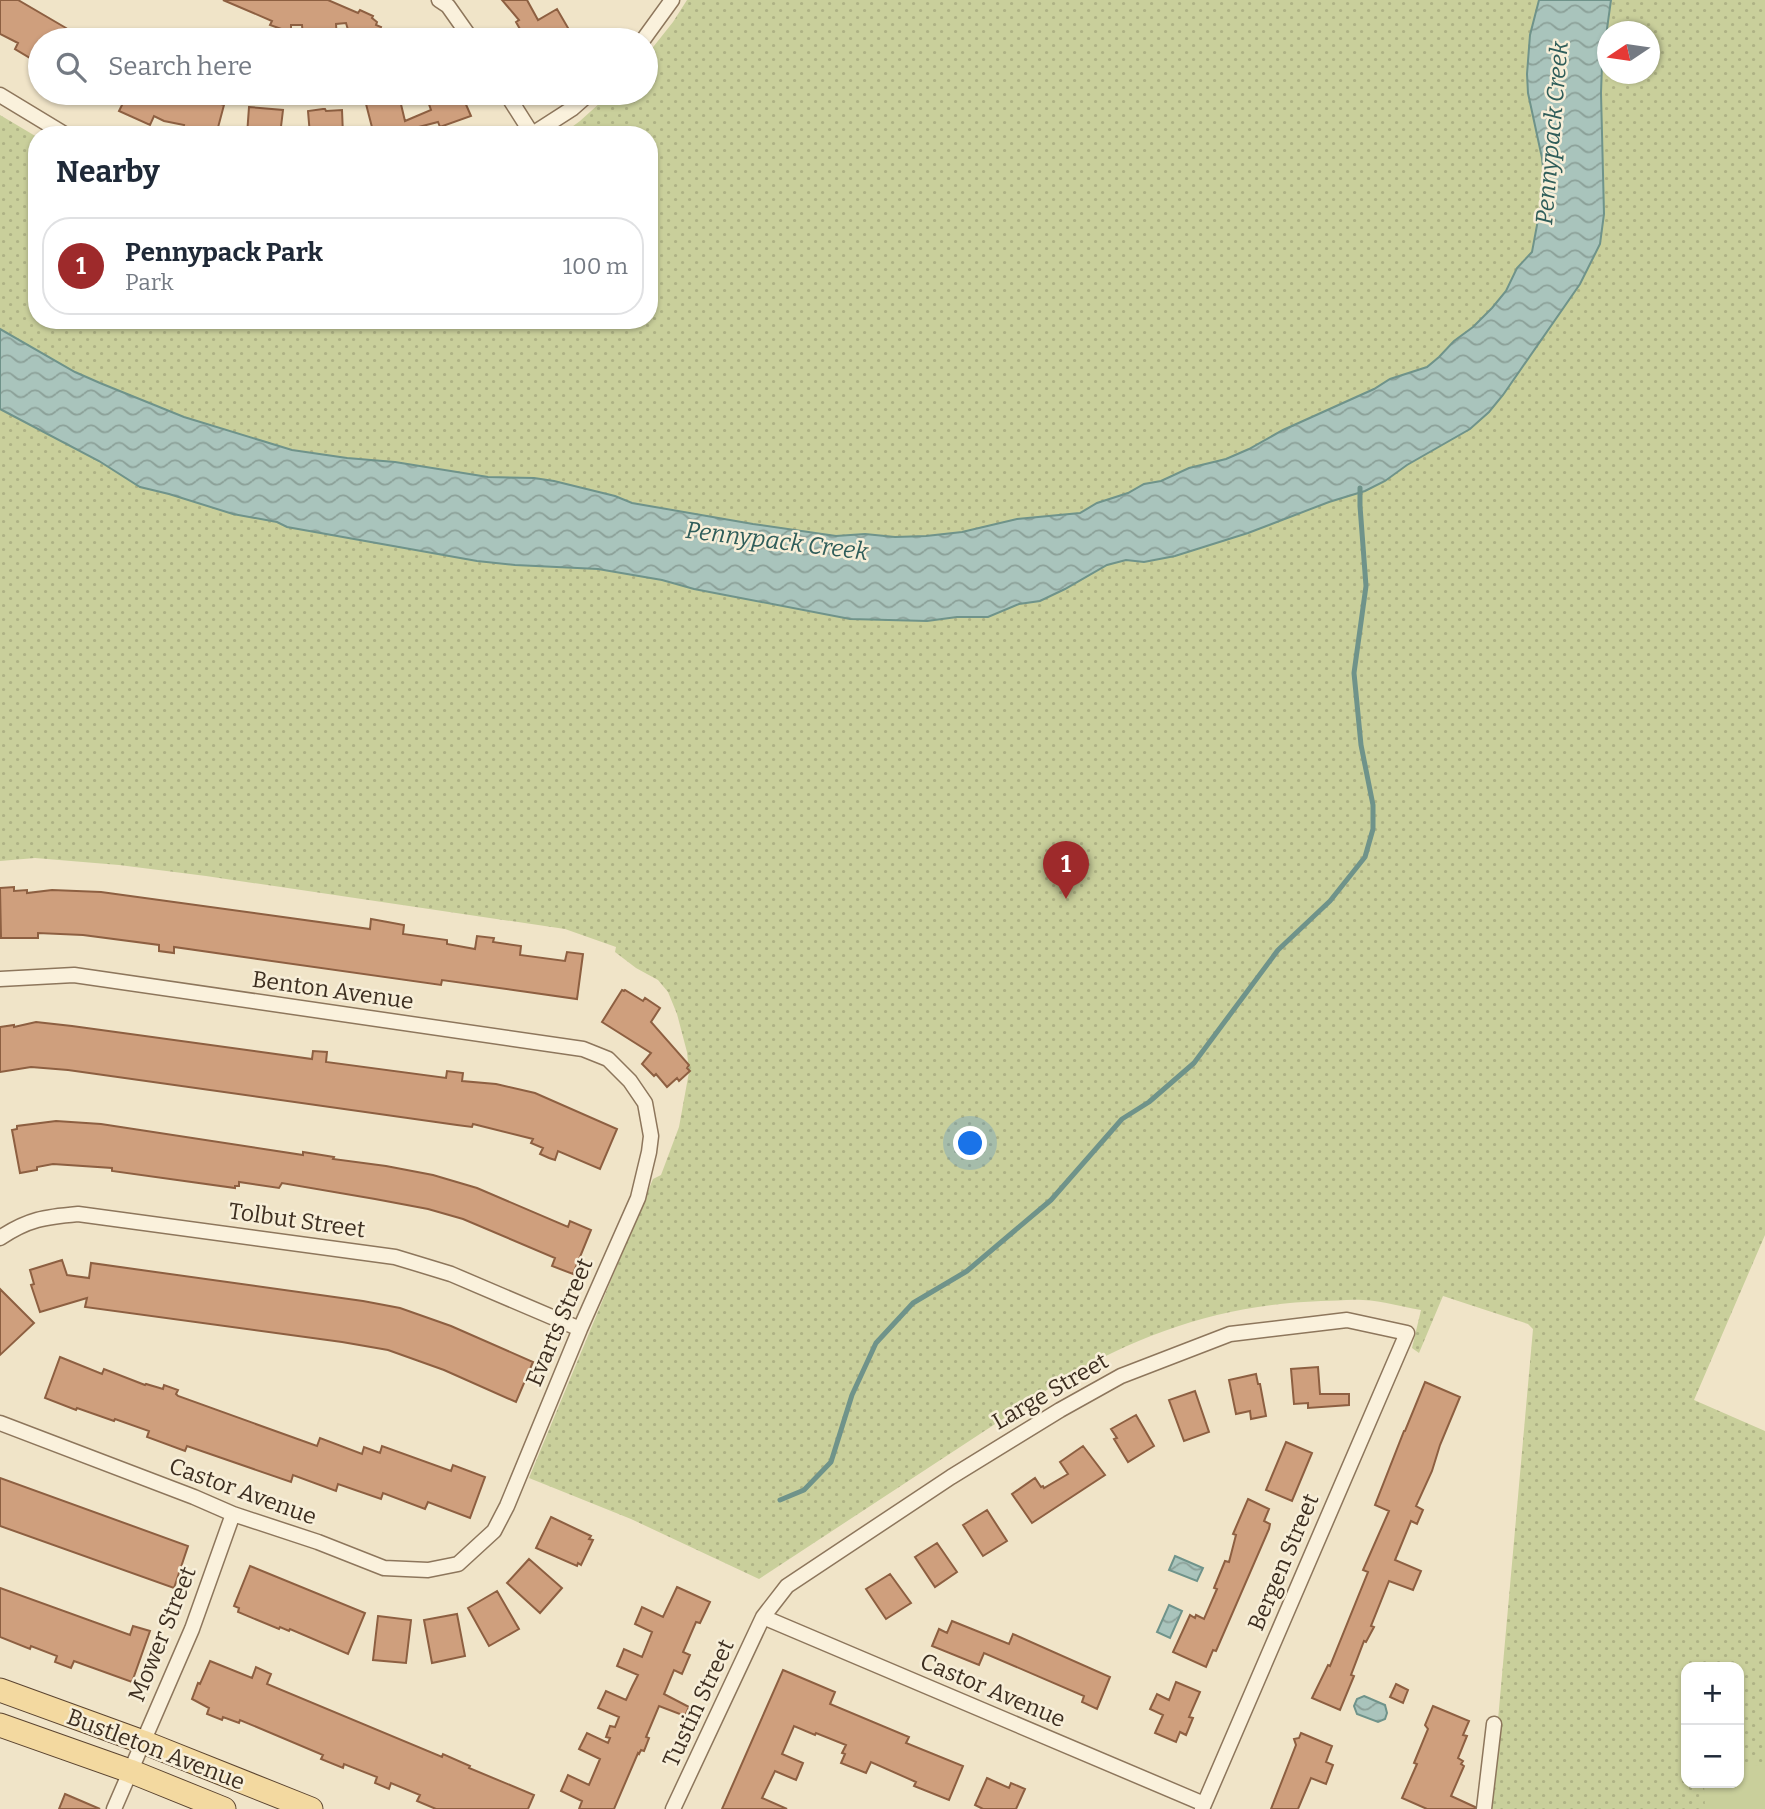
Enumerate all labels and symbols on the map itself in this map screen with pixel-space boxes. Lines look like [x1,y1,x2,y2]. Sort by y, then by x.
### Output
north arrow [1597,21,1660,84]
water label: Pennypack Creek [1530,39,1574,226]
water label: Pennypack Creek [684,516,871,566]
pin: 1 [1043,841,1089,899]
street label: Benton Avenue [250,965,416,1015]
your location [953,1126,987,1160]
street label: Tolbut Street [227,1197,367,1243]
street label: Evarts Street [519,1254,599,1390]
street label: Large Street [987,1347,1113,1435]
street label: Castor Avenue [165,1451,321,1531]
street label: Bergen Street [1242,1489,1324,1635]
street label: Mower Street [122,1562,202,1706]
street label: Tustin Street [656,1635,740,1771]
street label: Castor Avenue [916,1647,1070,1733]
street label: Bustleton Avenue [63,1702,249,1796]

